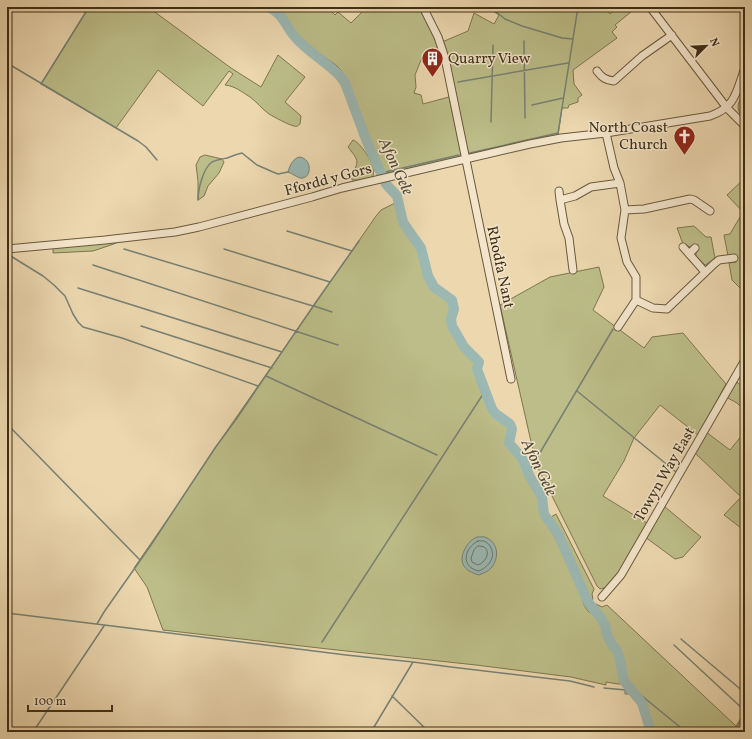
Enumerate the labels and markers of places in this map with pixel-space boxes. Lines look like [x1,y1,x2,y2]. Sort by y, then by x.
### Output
building icon: Quarry View [419,45,445,78]
place label: Quarry View [448,49,531,70]
place label: North Coast Church [588,118,668,156]
church icon: North Coast Church [671,123,697,156]

